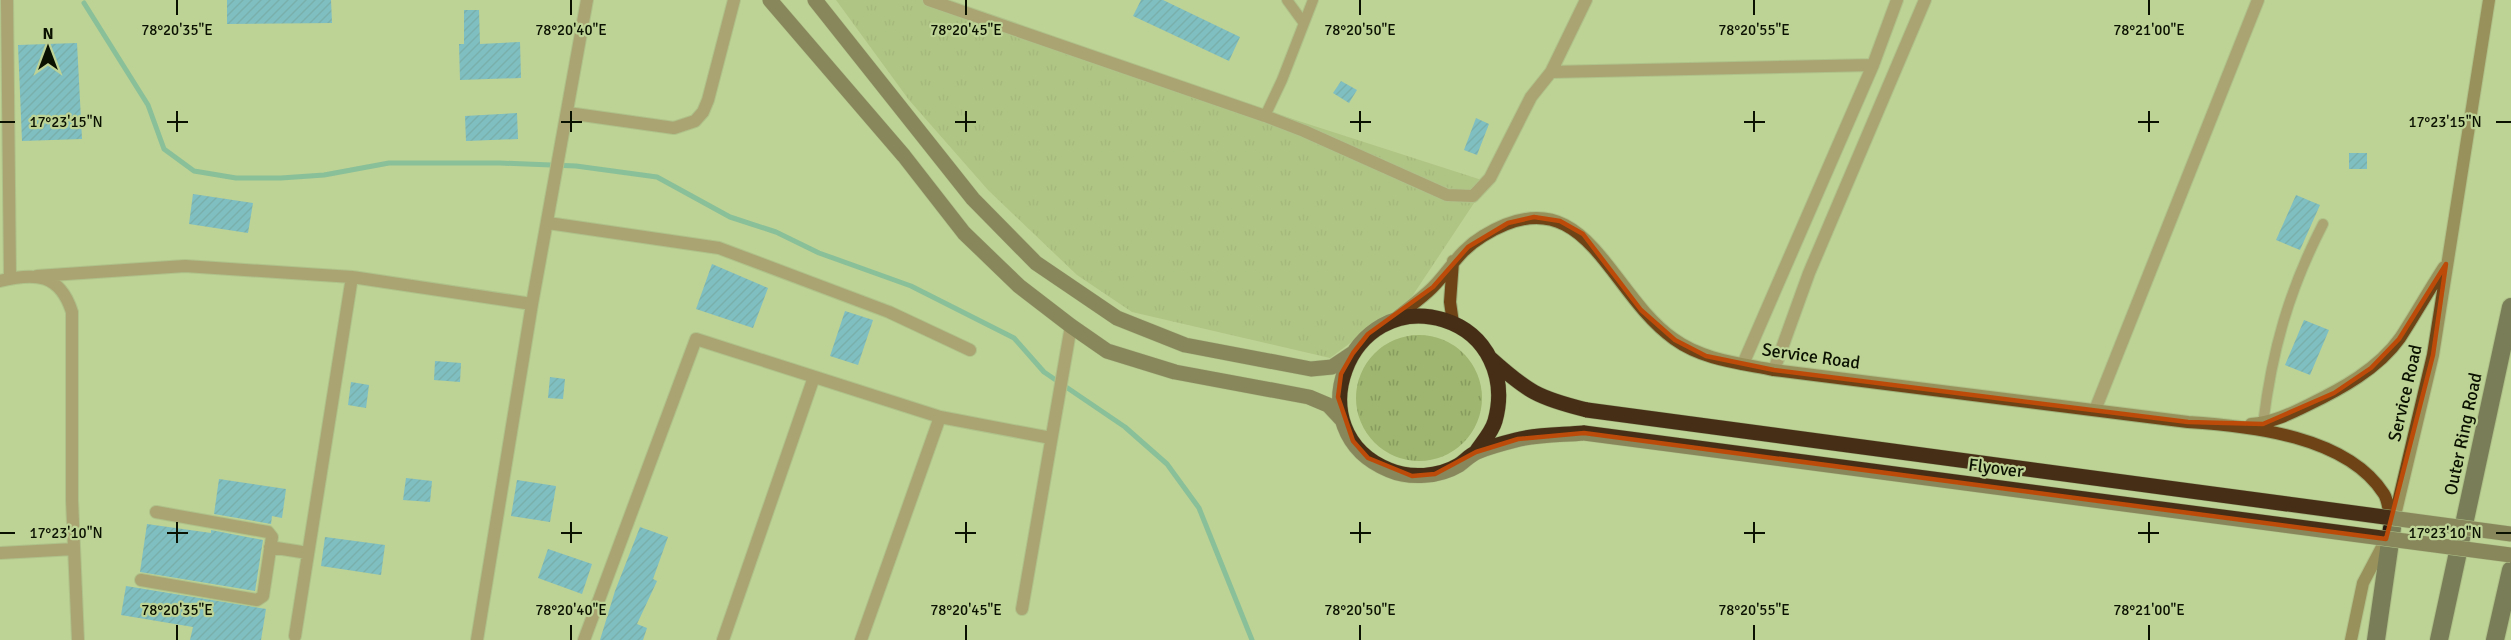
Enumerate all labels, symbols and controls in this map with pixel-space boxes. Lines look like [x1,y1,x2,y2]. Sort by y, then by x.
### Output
north arrow [18,18,78,78]
text: 78°20'35"E [141,21,213,39]
text: 78°20'40"E [535,21,607,39]
text: 78°20'45"E [930,21,1002,39]
text: 78°20'50"E [1324,21,1396,39]
text: 78°20'55"E [1718,21,1790,39]
text: 78°21'00"E [2113,21,2185,39]
text: N [42,24,54,44]
text: 17°23'15"N [29,113,103,131]
text: 17°23'15"N [2408,113,2482,131]
street label: Service Road [1761,338,1861,374]
street label: Service Road [2383,342,2427,444]
street label: Outer Ring Road [2439,371,2487,497]
street label: Flyover [1967,454,2025,482]
text: 17°23'10"N [29,524,103,542]
text: 17°23'10"N [2408,524,2482,542]
text: 78°20'35"E [141,601,213,619]
text: 78°20'40"E [535,601,607,619]
text: 78°20'45"E [930,601,1002,619]
text: 78°20'50"E [1324,601,1396,619]
text: 78°20'55"E [1718,601,1790,619]
text: 78°21'00"E [2113,601,2185,619]

